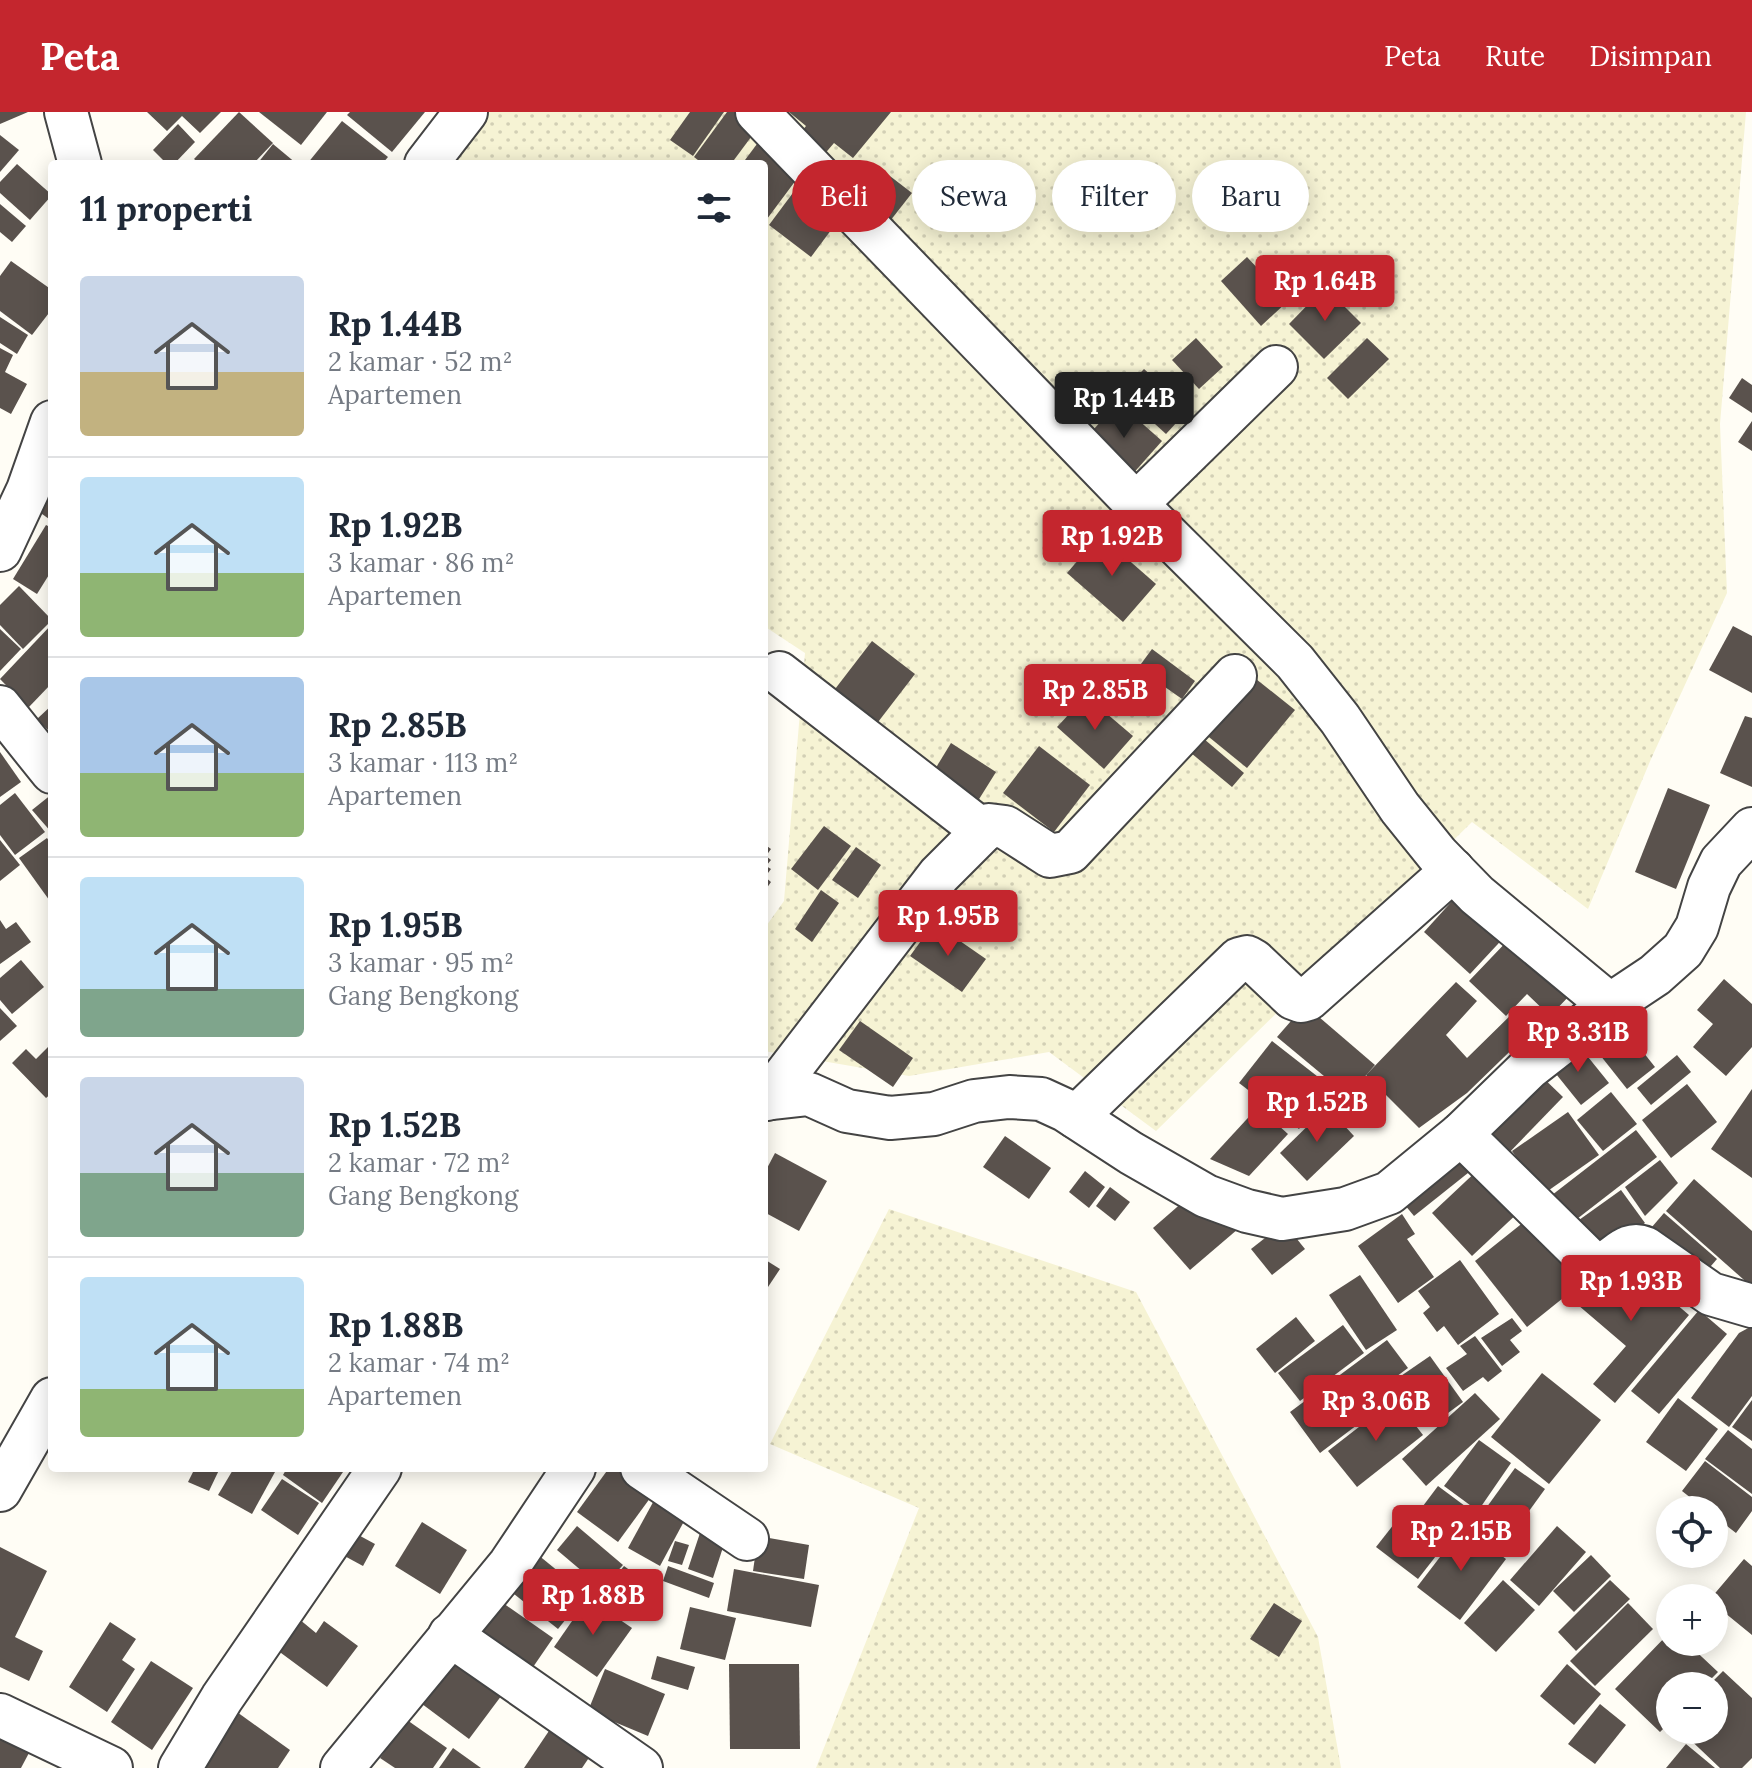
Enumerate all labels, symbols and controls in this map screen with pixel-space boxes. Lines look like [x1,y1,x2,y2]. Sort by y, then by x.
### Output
text: Peta [40,32,120,80]
text: Peta [1384,38,1441,74]
text: Rute [1485,38,1545,74]
text: Disimpan [1589,38,1712,74]
chip: Beli [792,160,896,232]
chip: Sewa [912,160,1036,232]
chip: Filter [1052,160,1176,232]
chip: Baru [1192,160,1309,232]
icon: filters [692,186,736,230]
text: 11 properti [80,187,252,230]
pin: Rp 1.64B [1242,255,1408,323]
text: Rp 1.64B [1273,264,1377,297]
text: Rp 1.44B [328,302,462,345]
icon: home [144,308,240,404]
text: 2 kamar · 52 m² [328,345,513,378]
pin: Rp 1.44B [1041,372,1207,440]
text: Apartemen [328,378,462,411]
text: Rp 1.44B [1073,381,1175,414]
text: Rp 1.92B [328,503,462,546]
icon: home [144,509,240,605]
pin: Rp 1.92B [1029,510,1195,578]
text: Rp 1.92B [1061,519,1163,552]
text: 3 kamar · 86 m² [328,546,515,579]
text: Apartemen [328,579,462,612]
pin: Rp 2.85B [1012,664,1178,732]
text: Rp 2.85B [1042,673,1148,706]
text: Rp 2.85B [328,703,467,746]
icon: home [144,709,240,805]
text: 3 kamar · 113 m² [328,746,518,779]
text: Apartemen [328,779,462,812]
pin: Rp 1.95B [865,890,1031,958]
text: Rp 1.95B [897,899,999,932]
text: Rp 1.95B [328,903,463,946]
icon: home [144,909,240,1005]
text: 3 kamar · 95 m² [328,946,514,979]
text: Gang Bengkong [328,979,518,1012]
pin: Rp 3.31B [1495,1006,1661,1074]
text: Rp 3.31B [1526,1015,1630,1048]
pin: Rp 1.52B [1234,1076,1400,1144]
text: Rp 1.52B [1266,1085,1368,1118]
text: Rp 1.52B [328,1103,461,1146]
icon: home [144,1109,240,1205]
text: 2 kamar · 72 m² [328,1146,510,1179]
text: Gang Bengkong [328,1179,518,1212]
pin: Rp 1.93B [1548,1255,1714,1323]
text: Rp 1.93B [1579,1264,1683,1297]
text: Rp 1.88B [328,1303,464,1346]
icon: home [144,1309,240,1405]
text: 2 kamar · 74 m² [328,1346,510,1379]
pin: Rp 3.06B [1293,1375,1459,1443]
text: Apartemen [328,1379,462,1412]
text: Rp 3.06B [1321,1384,1431,1417]
map controls [1656,1496,1728,1744]
button: locate [1656,1496,1728,1568]
pin: Rp 2.15B [1378,1505,1544,1573]
text: Rp 2.15B [1410,1514,1512,1547]
pin: Rp 1.88B [510,1569,676,1637]
text: Rp 1.88B [541,1578,645,1611]
button: + [1656,1584,1728,1656]
button: − [1656,1672,1728,1744]

